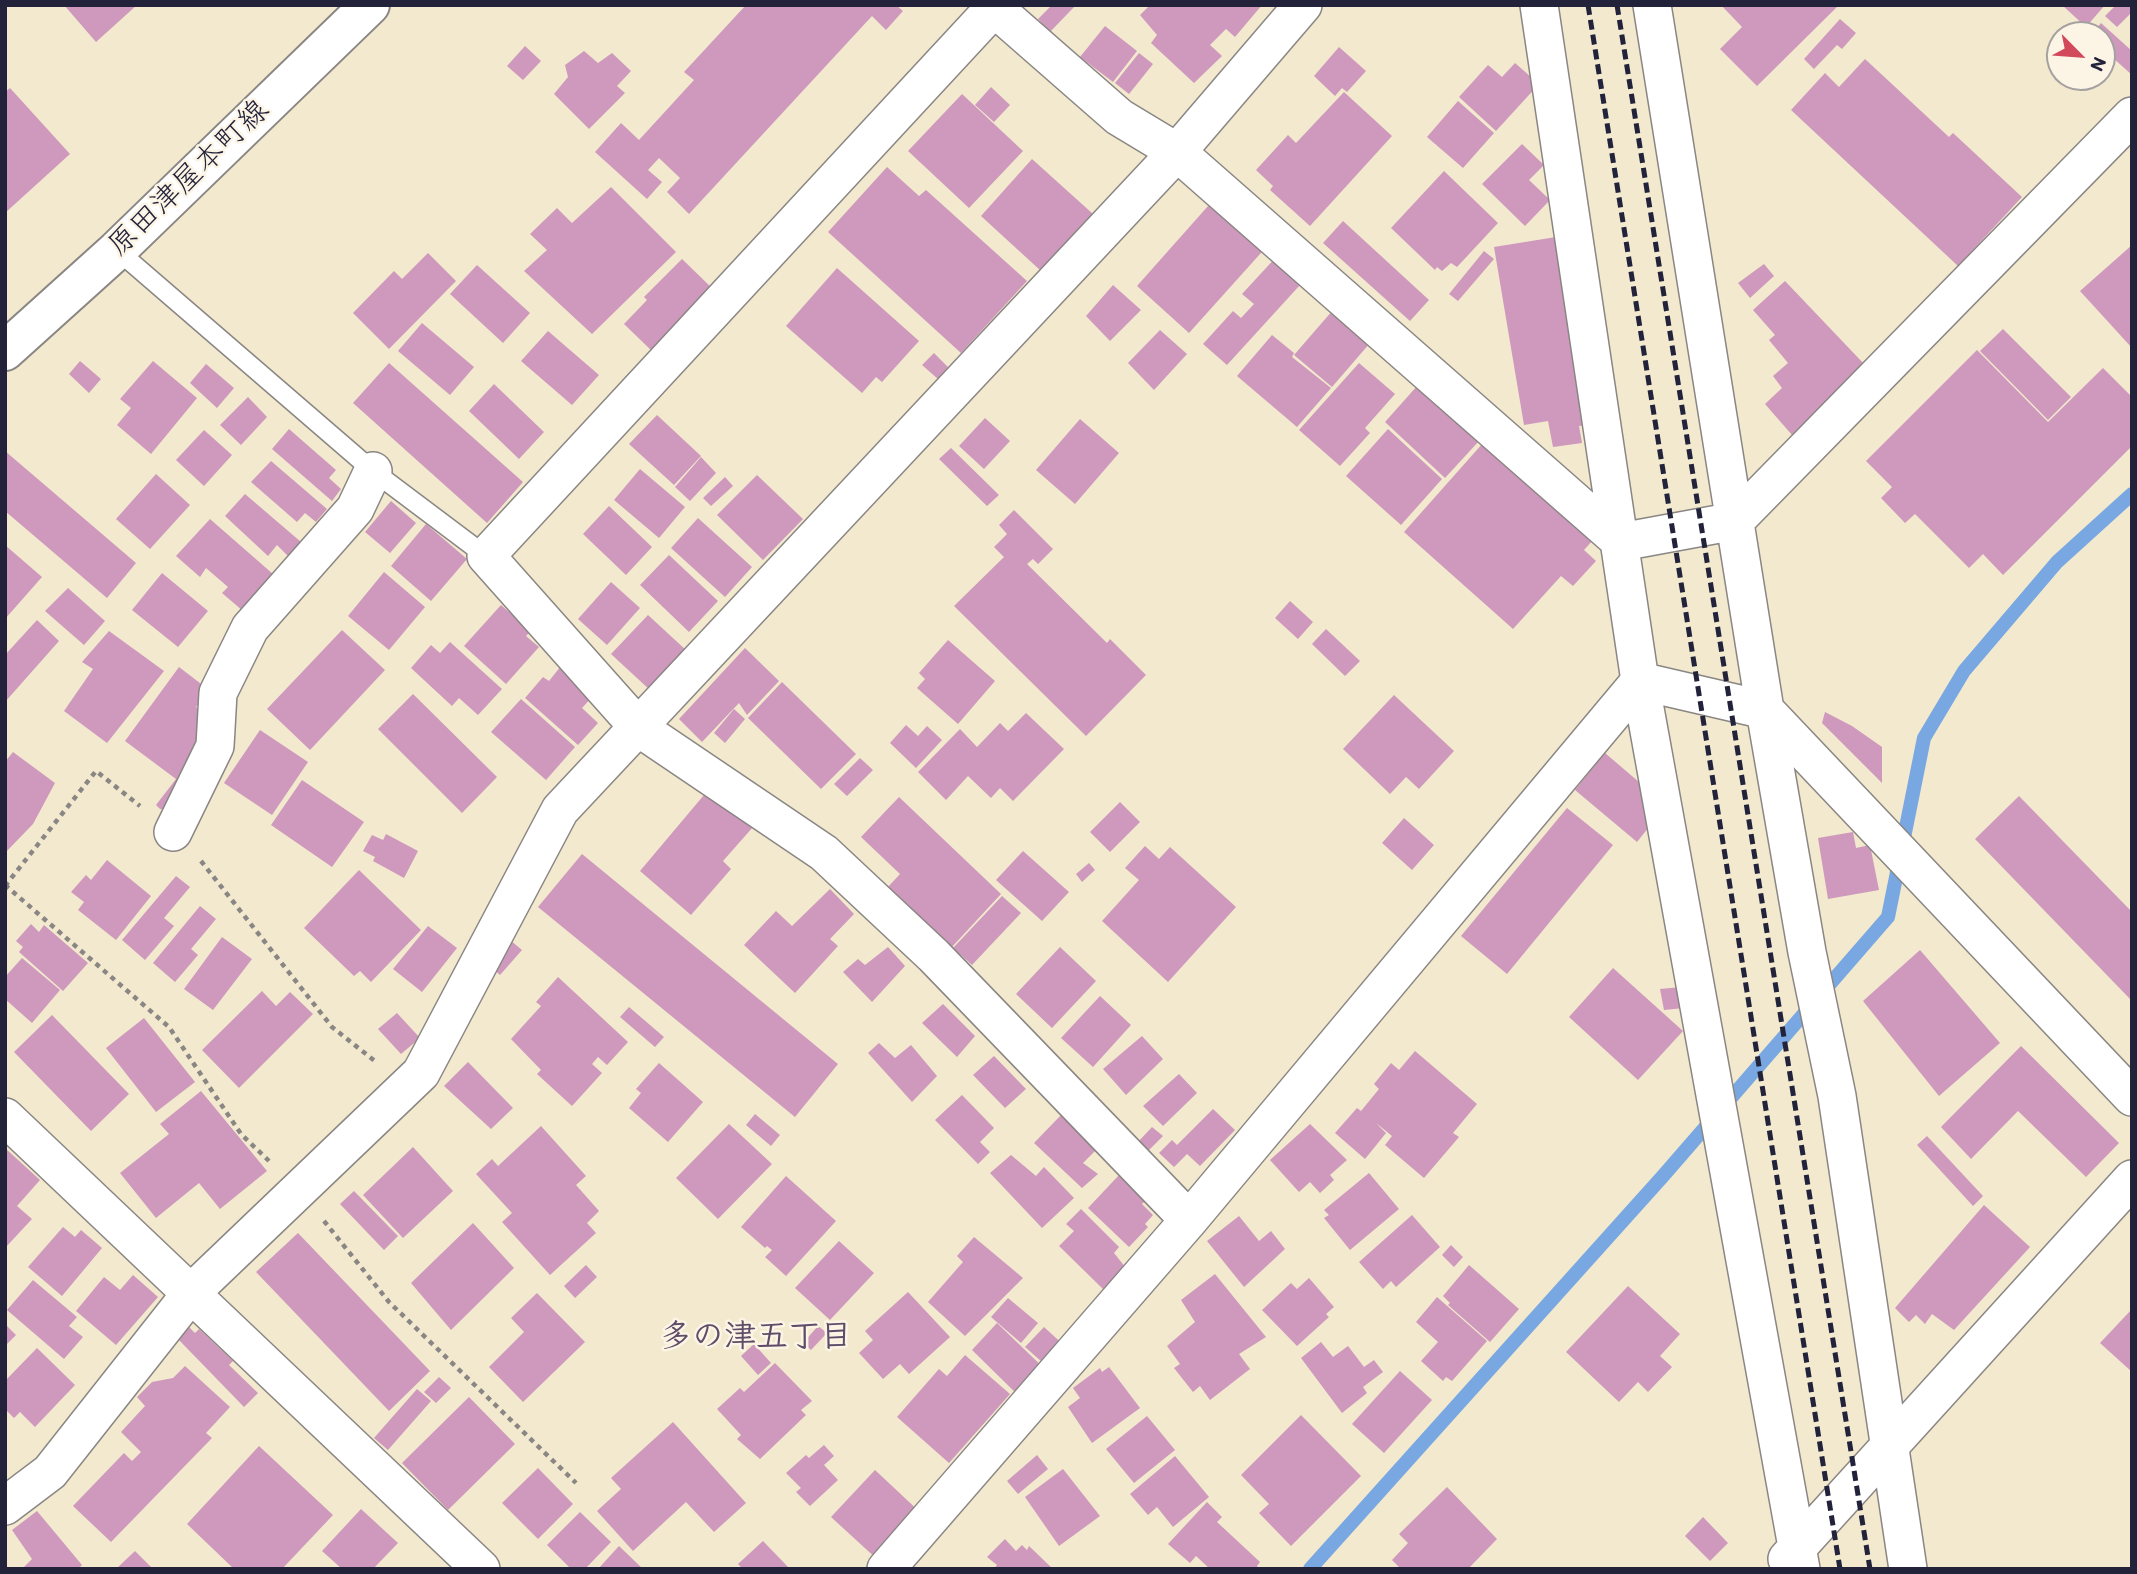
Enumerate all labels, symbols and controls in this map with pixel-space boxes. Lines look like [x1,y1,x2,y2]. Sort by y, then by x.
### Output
north arrow [2046,21,2116,91]
text: N [2086,54,2112,75]
street label: 原田津屋本町線 [101,93,277,265]
district label: 多の津五丁目 [660,1319,852,1357]

